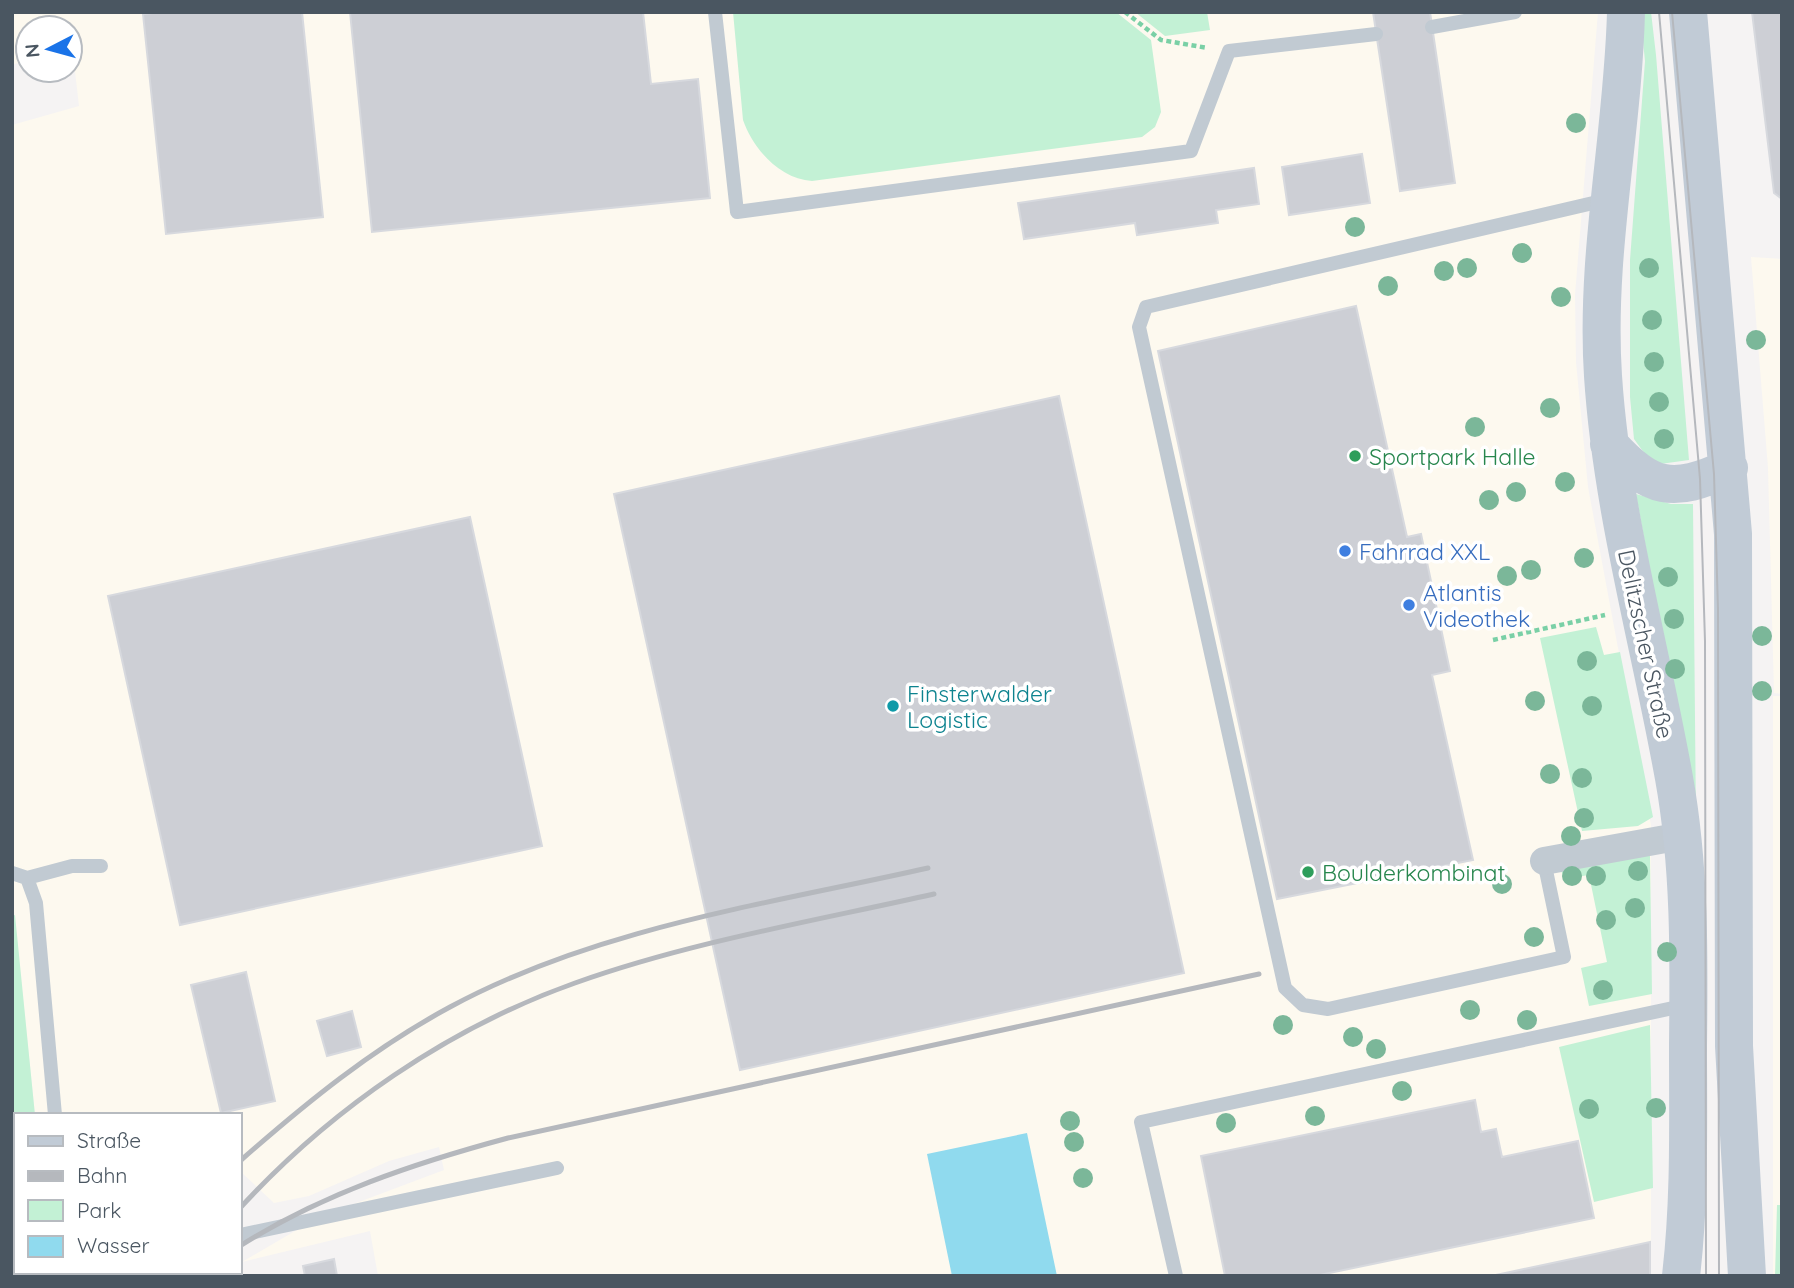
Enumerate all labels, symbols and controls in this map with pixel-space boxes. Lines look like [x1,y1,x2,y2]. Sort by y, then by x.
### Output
north arrow [14,14,84,84]
text: N [19,43,45,59]
place label: Sportpark Halle [1369,442,1536,471]
marker: Sportpark Halle [1347,448,1363,464]
place label: Fahrrad XXL [1359,537,1490,566]
marker: Fahrrad XXL [1337,543,1353,559]
street label: Delitzscher Straße [1612,547,1680,741]
place label: Atlantis Videothek [1423,578,1530,633]
marker: Atlantis Videothek [1401,597,1417,613]
place label: Finsterwalder Logistic [907,679,1052,734]
marker: Finsterwalder Logistic [885,698,901,714]
place label: Boulderkombinat [1322,858,1506,887]
marker: Boulderkombinat [1300,864,1316,880]
legend [14,1113,242,1274]
text: Straße [77,1127,141,1153]
text: Bahn [77,1162,127,1188]
text: Park [77,1197,121,1223]
text: Wasser [77,1232,149,1258]

